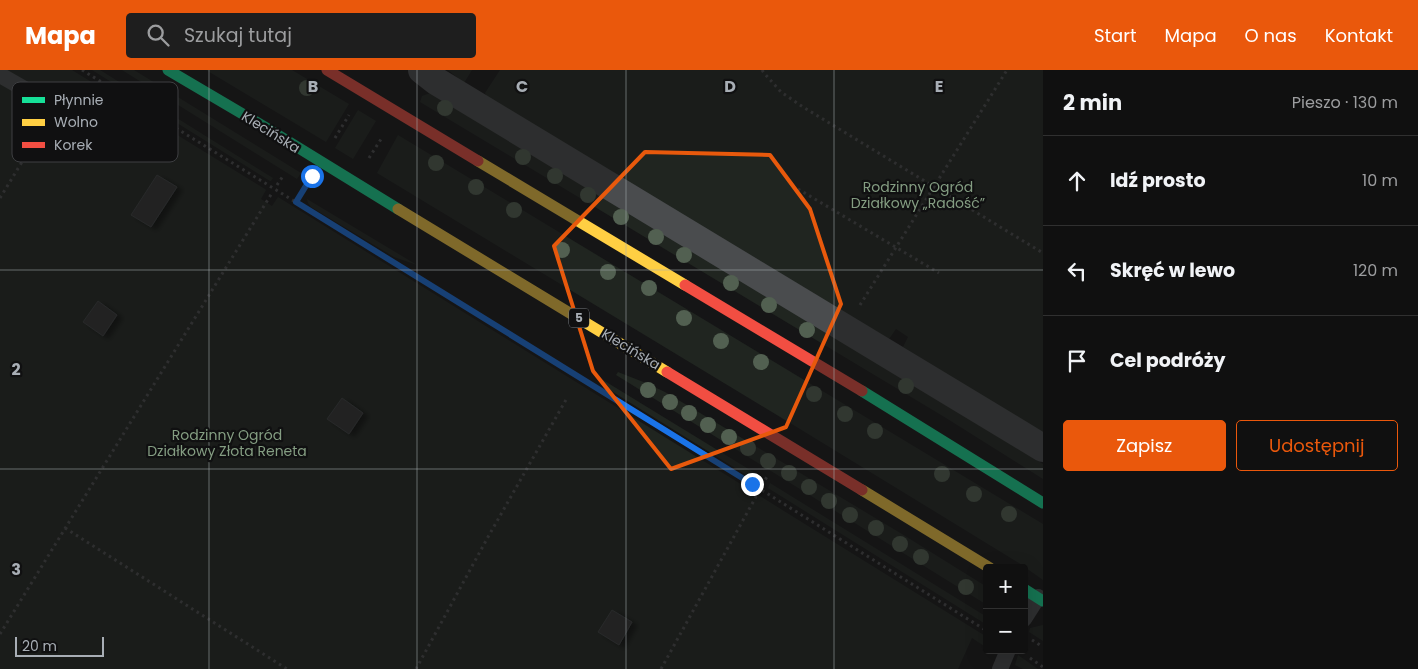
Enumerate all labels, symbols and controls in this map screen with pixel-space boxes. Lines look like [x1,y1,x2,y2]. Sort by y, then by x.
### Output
search box [126,13,476,58]
text: Mapa [25,19,96,52]
icon: search [144,21,172,49]
text: Szukaj tutaj [184,22,292,49]
text: Start [1094,23,1137,48]
text: Mapa [1165,23,1217,48]
text: O nas [1245,23,1297,48]
text: Kontakt [1325,23,1393,48]
text: B [308,75,318,98]
text: C [516,75,528,98]
text: D [724,75,736,98]
text: E [935,75,943,98]
legend [12,82,178,162]
text: 2 min [1063,88,1122,117]
text: Płynnie [54,90,104,110]
text: Pieszo · 130 m [1292,91,1398,114]
street label: Klecińska [238,106,304,158]
text: Wolno [54,112,98,132]
text: Korek [54,135,93,155]
route start [301,165,324,188]
icon: ahead [1063,167,1091,195]
text: Idź prosto [1110,167,1206,194]
text: 10 m [1362,169,1398,192]
park label: Rodzinny Ogród Działkowy „Radość” [851,177,985,213]
icon: left [1063,257,1091,285]
text: Skręć w lewo [1110,257,1235,284]
text: 120 m [1353,259,1398,282]
road number: 5 [569,308,589,328]
street label: Klecińska [598,324,664,374]
icon: arrive [1063,347,1091,375]
text: Cel podróży [1110,347,1225,374]
text: 2 [11,358,21,381]
button: Zapisz [1063,420,1226,471]
button: Udostępnij [1236,420,1398,471]
park label: Rodzinny Ogród Działkowy Złota Reneta [147,425,307,461]
route end [741,473,764,496]
text: 3 [11,558,21,581]
map controls [983,564,1028,654]
button: + [983,564,1028,609]
button: − [983,609,1028,654]
scale bar [15,634,104,657]
text: 20 m [22,636,57,656]

